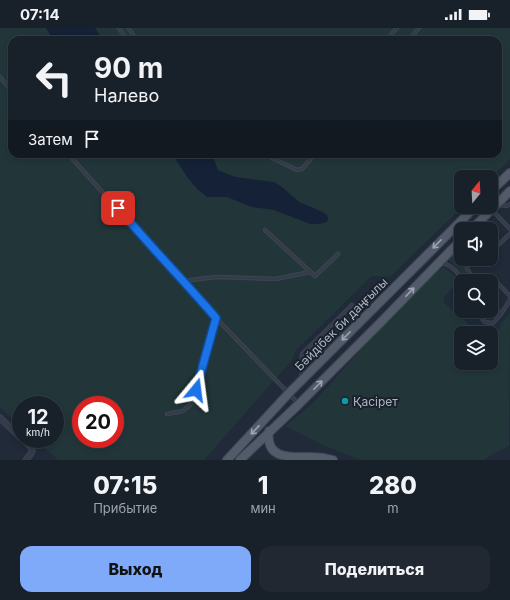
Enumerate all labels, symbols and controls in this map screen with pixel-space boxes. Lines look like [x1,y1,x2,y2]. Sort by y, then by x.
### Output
text: 07:14 [20,5,60,24]
text: 90 m [94,51,163,85]
icon: left [28,52,80,104]
text: Налево [94,85,159,106]
icon: arrive [81,128,103,150]
text: Затем [28,130,73,149]
north arrow [454,170,498,214]
map controls [454,170,498,370]
pin [101,191,135,225]
icon: arrive [107,197,129,219]
button: sound [454,222,498,266]
one-way arrow [432,239,442,249]
street label: Бәйдібек би даңғылы [291,274,391,374]
button: search [454,274,498,318]
one-way arrow [405,287,415,297]
button: layers [454,326,498,370]
one-way arrow [341,331,350,341]
position arrow [175,369,217,411]
one-way arrow [313,380,323,390]
place label: Қасірет [353,394,398,409]
speed limit sign: 20 [72,396,124,448]
marker: Қасірет [340,396,350,406]
text: 12 [27,405,49,429]
one-way arrow [250,425,260,435]
text: km/h [26,426,50,438]
text: 07:15 [93,471,157,500]
text: 1 [258,471,268,500]
text: 280 [369,471,417,500]
text: Прибытие [93,500,157,516]
text: мин [250,500,276,516]
text: m [387,500,399,516]
button: Выход [20,546,251,592]
button: Поделиться [259,546,490,592]

